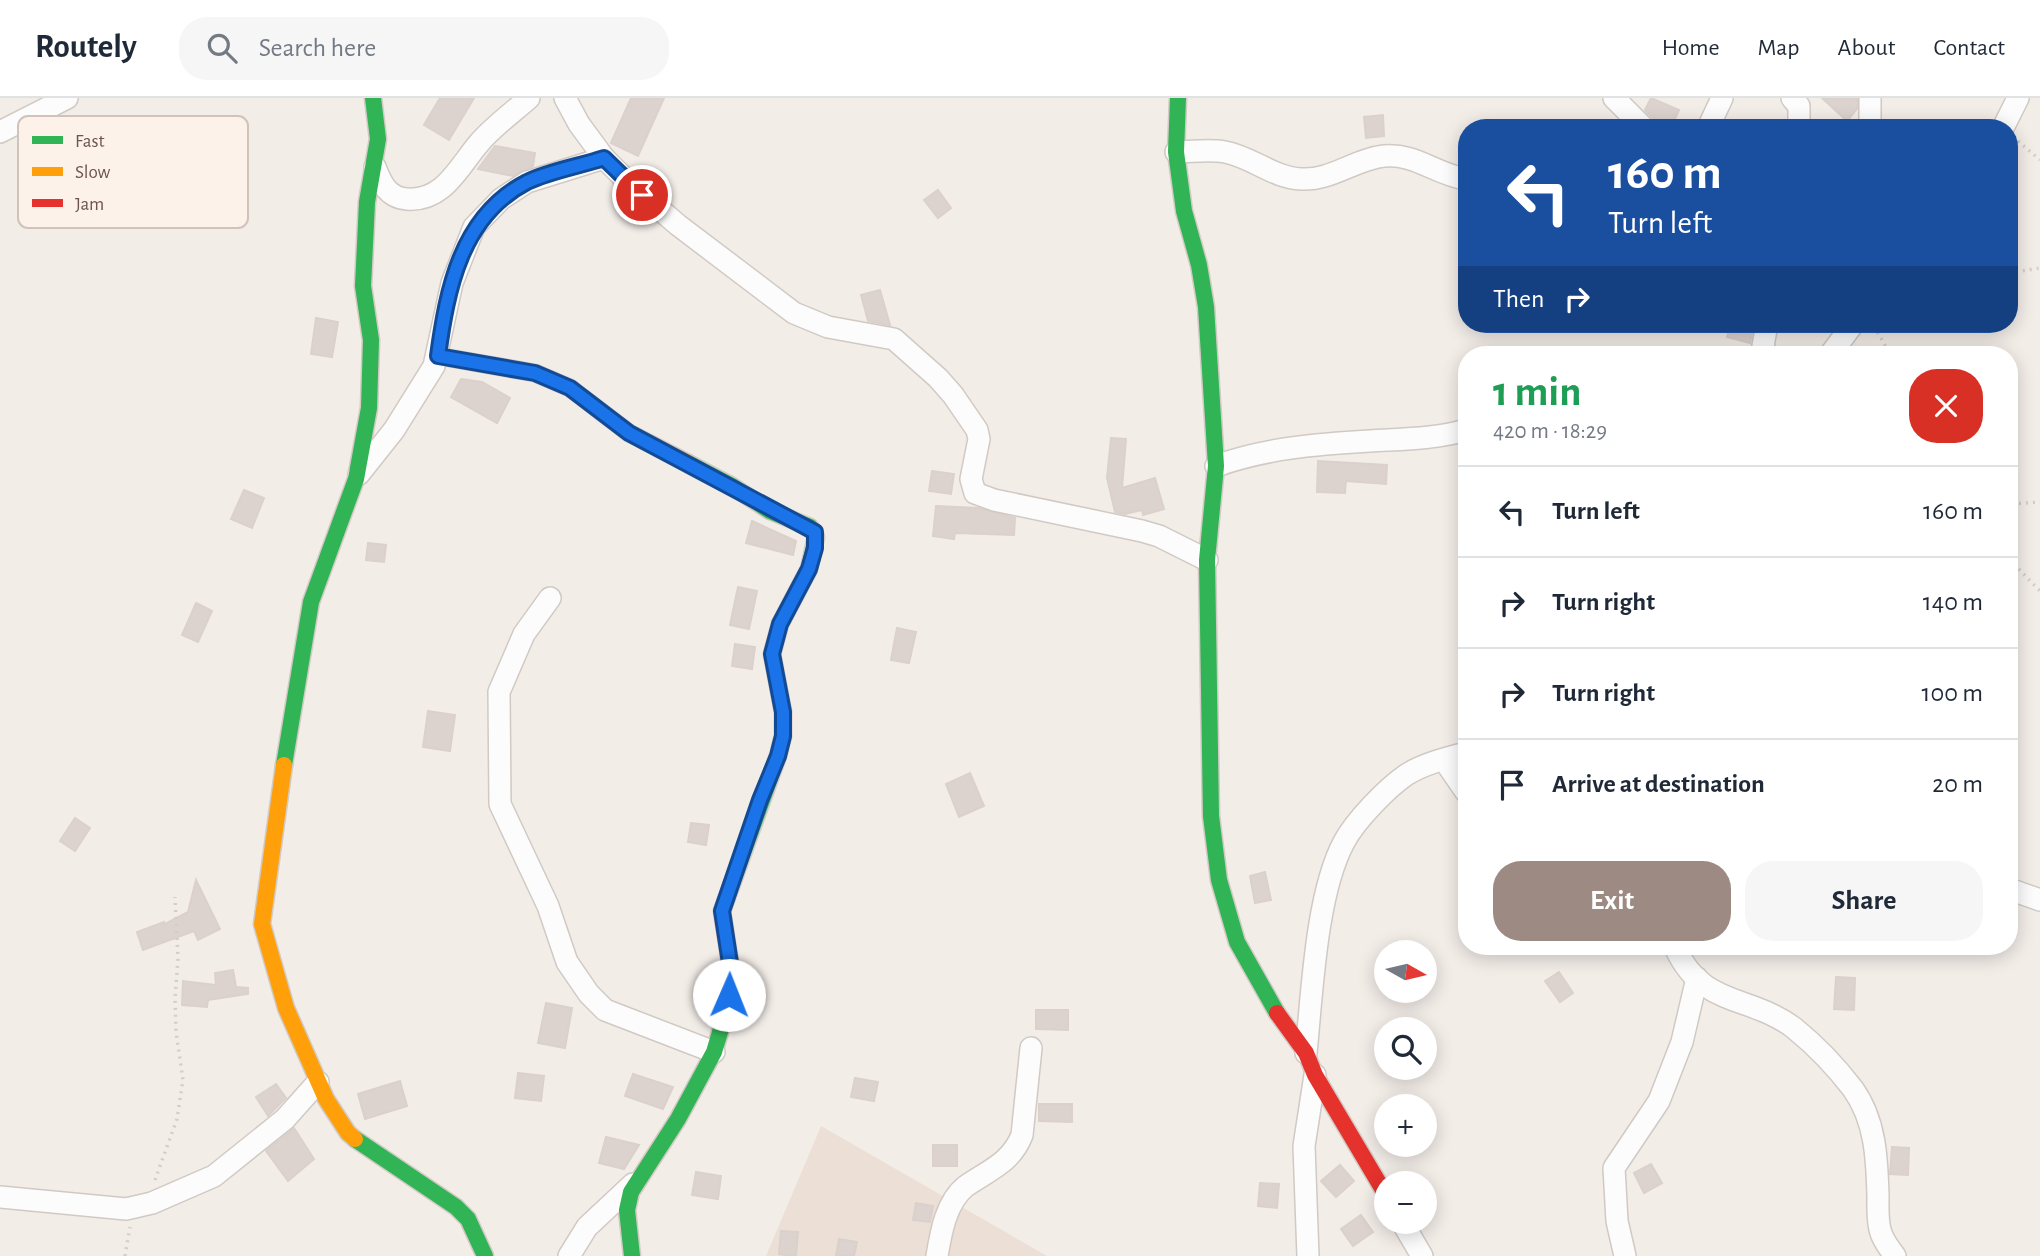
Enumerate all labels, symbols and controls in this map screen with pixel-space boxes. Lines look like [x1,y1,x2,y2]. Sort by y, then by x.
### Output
search box [179,17,669,80]
icon: search [203,29,241,67]
text: Routely [35,31,137,64]
text: Search here [259,35,376,61]
text: Home [1662,36,1720,60]
text: Map [1758,36,1800,60]
text: About [1838,36,1895,60]
text: Contact [1933,36,2005,60]
legend [18,116,248,228]
text: Fast [75,132,105,151]
icon: left [1493,147,1584,238]
text: 160 m [1608,149,1722,198]
text: Slow [75,163,111,182]
pin [612,165,672,225]
icon: arrive [623,176,661,214]
text: Jam [75,195,104,214]
text: Turn left [1608,207,1712,239]
icon: right [1558,280,1596,318]
text: Then [1493,286,1544,312]
button: close [1909,369,1983,443]
text: 1 min [1493,371,1582,413]
text: 420 m · 18:29 [1493,420,1607,443]
icon: left [1493,493,1531,531]
text: Turn left [1552,498,1640,524]
text: 160 m [1923,498,1983,524]
icon: right [1493,584,1531,622]
text: Turn right [1552,589,1655,615]
text: 140 m [1923,589,1983,615]
icon: right [1493,675,1531,713]
text: Turn right [1552,680,1655,706]
text: 100 m [1922,680,1983,706]
icon: arrive [1493,766,1531,804]
text: Arrive at destination [1552,771,1765,797]
text: 20 m [1932,771,1983,797]
button: Exit [1493,861,1731,941]
button: Share [1745,861,1983,941]
north arrow [1374,940,1437,1003]
map controls [1374,940,1437,1234]
position arrow [692,958,766,1032]
button: search [1374,1017,1437,1080]
button: + [1374,1094,1437,1157]
button: − [1374,1171,1437,1234]

